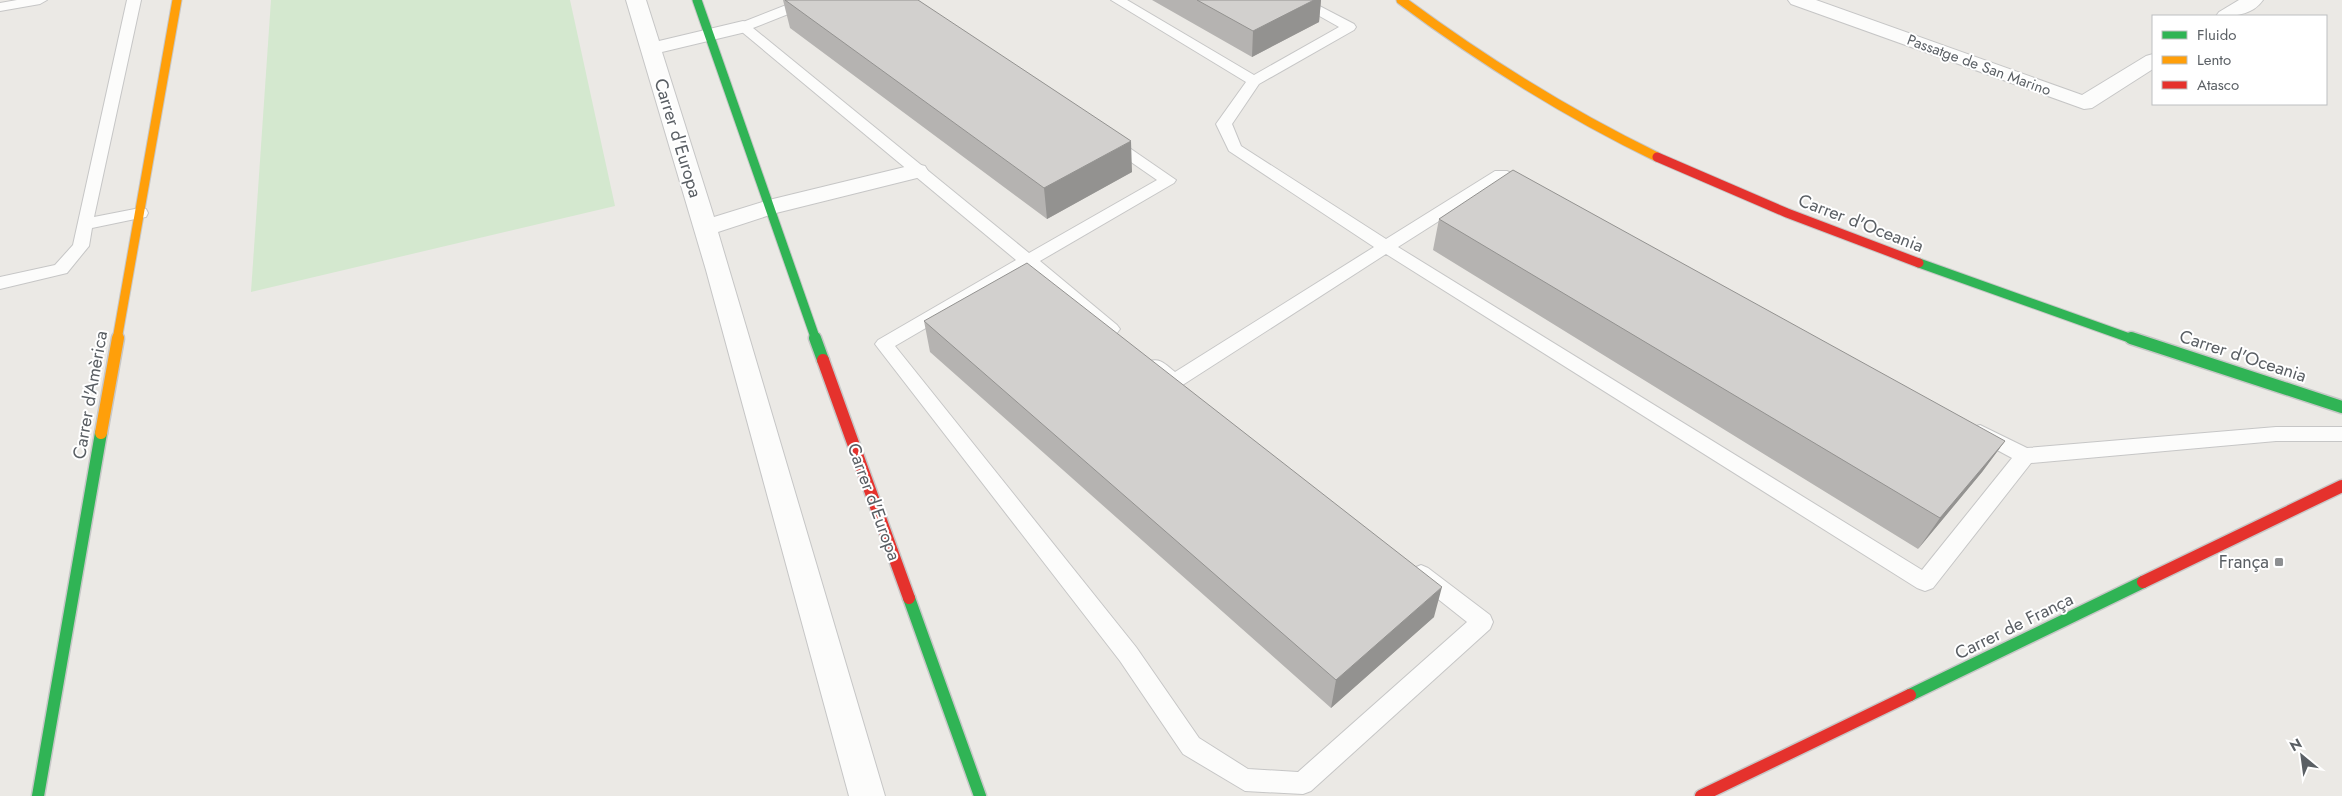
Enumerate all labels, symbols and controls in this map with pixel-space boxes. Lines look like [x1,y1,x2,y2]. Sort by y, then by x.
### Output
legend [2152,15,2327,105]
text: Fluido [2197,24,2236,46]
street label: Passatge de San Marino [1904,29,2054,101]
text: Lento [2197,49,2231,71]
text: Atasco [2197,74,2239,96]
street label: Carrer d'Europa [648,75,708,201]
street label: Carrer d'Oceania [1795,187,1927,259]
street label: Carrer d'Oceania [2176,323,2310,389]
street label: Carrer d'Amèrica [66,329,114,461]
street label: Carrer d'Europa [841,440,907,564]
place label: França [2219,549,2269,575]
marker: França [2273,556,2285,568]
street label: Carrer de França [1950,586,2078,666]
north arrow [2277,731,2327,781]
text: N [2286,733,2305,756]

